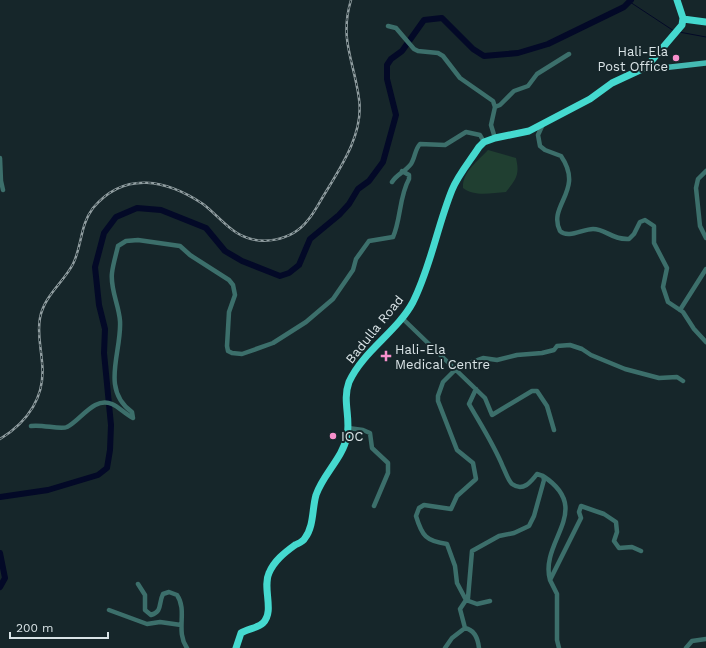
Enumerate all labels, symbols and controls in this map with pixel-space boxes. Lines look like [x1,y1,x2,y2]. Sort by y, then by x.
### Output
place label: Hali-Ela Post Office [597,44,669,74]
marker: Hali-Ela Post Office [671,53,681,63]
street label: Badulla Road [342,292,406,366]
place label: Hali-Ela Medical Centre [395,342,490,372]
marker: Hali-Ela Medical Centre [380,350,392,362]
place label: IOC [341,429,364,444]
marker: IOC [328,431,338,441]
scale bar [10,614,108,640]
text: 200 m [16,621,53,635]

